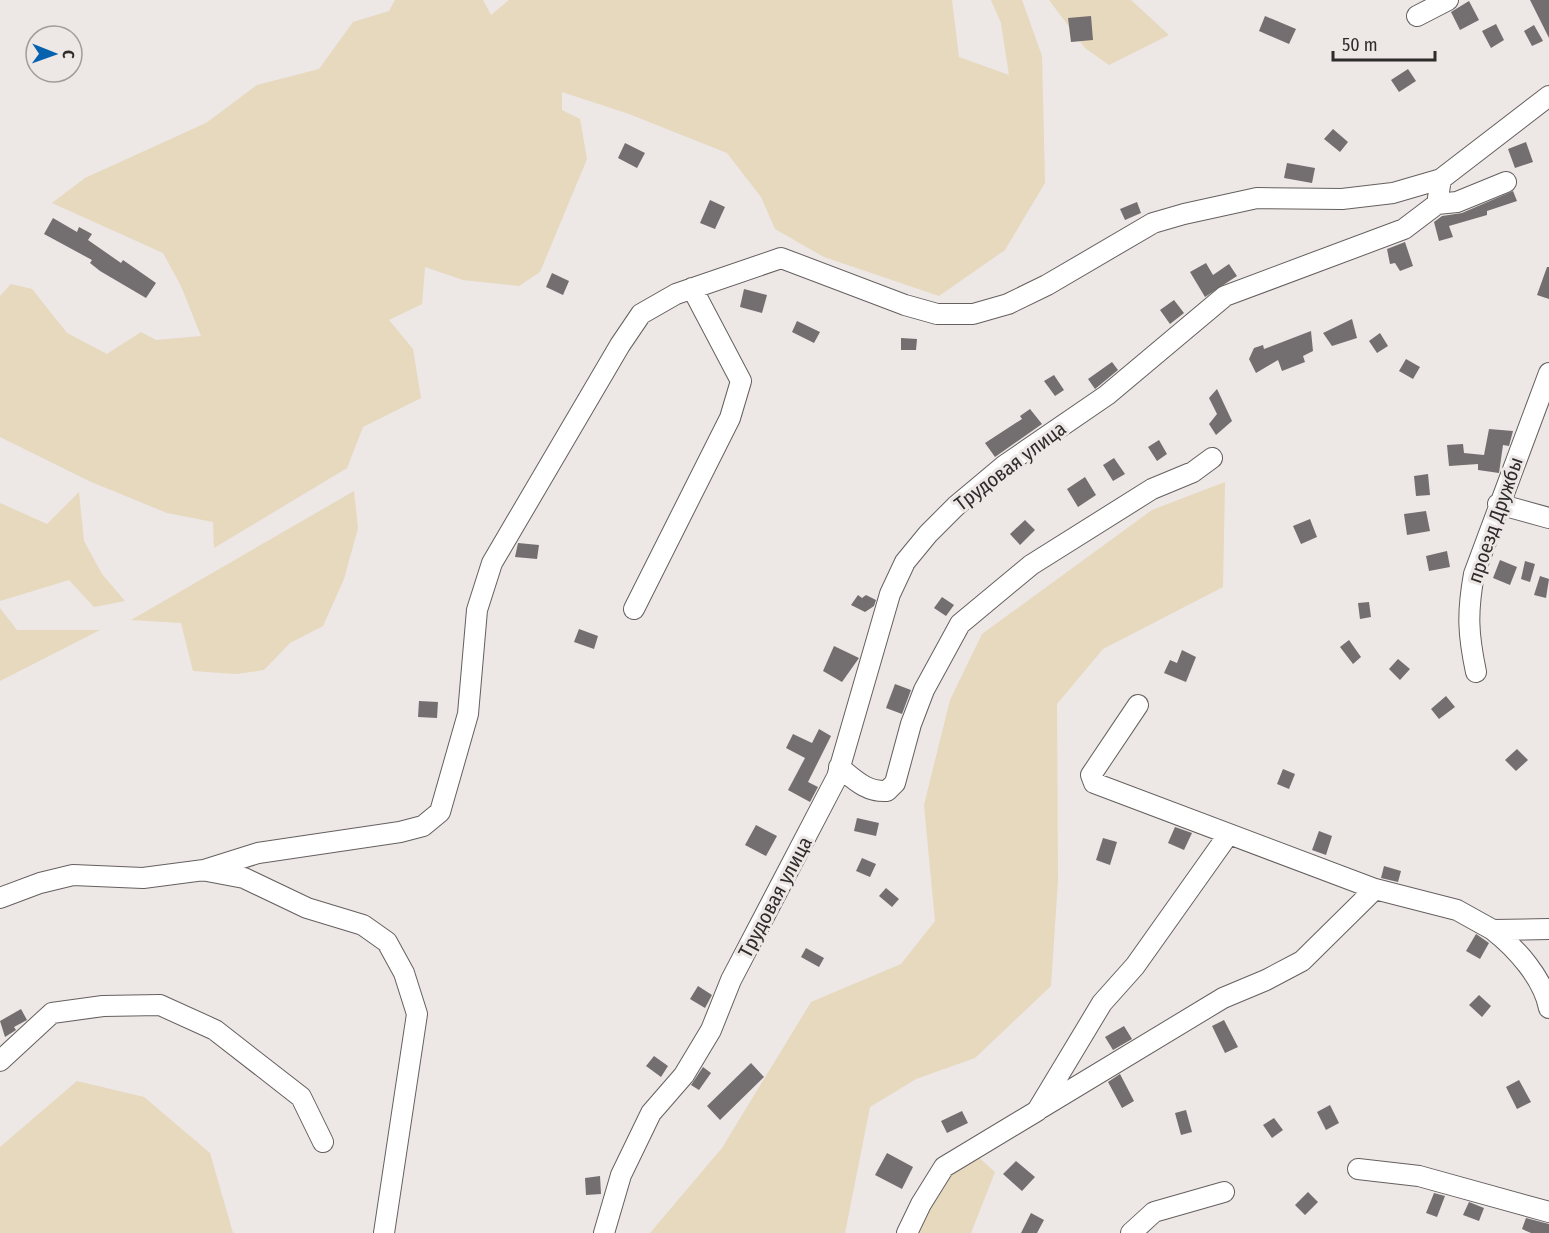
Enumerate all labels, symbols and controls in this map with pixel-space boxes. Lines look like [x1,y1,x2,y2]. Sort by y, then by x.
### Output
north arrow [24,24,84,84]
scale bar [1333,24,1435,62]
text: 50 m [1342,34,1378,56]
text: С [59,50,78,59]
street label: Трудовая улица [949,416,1071,516]
street label: проезд Дружбы [1462,454,1528,586]
street label: Трудовая улица [733,832,817,962]

